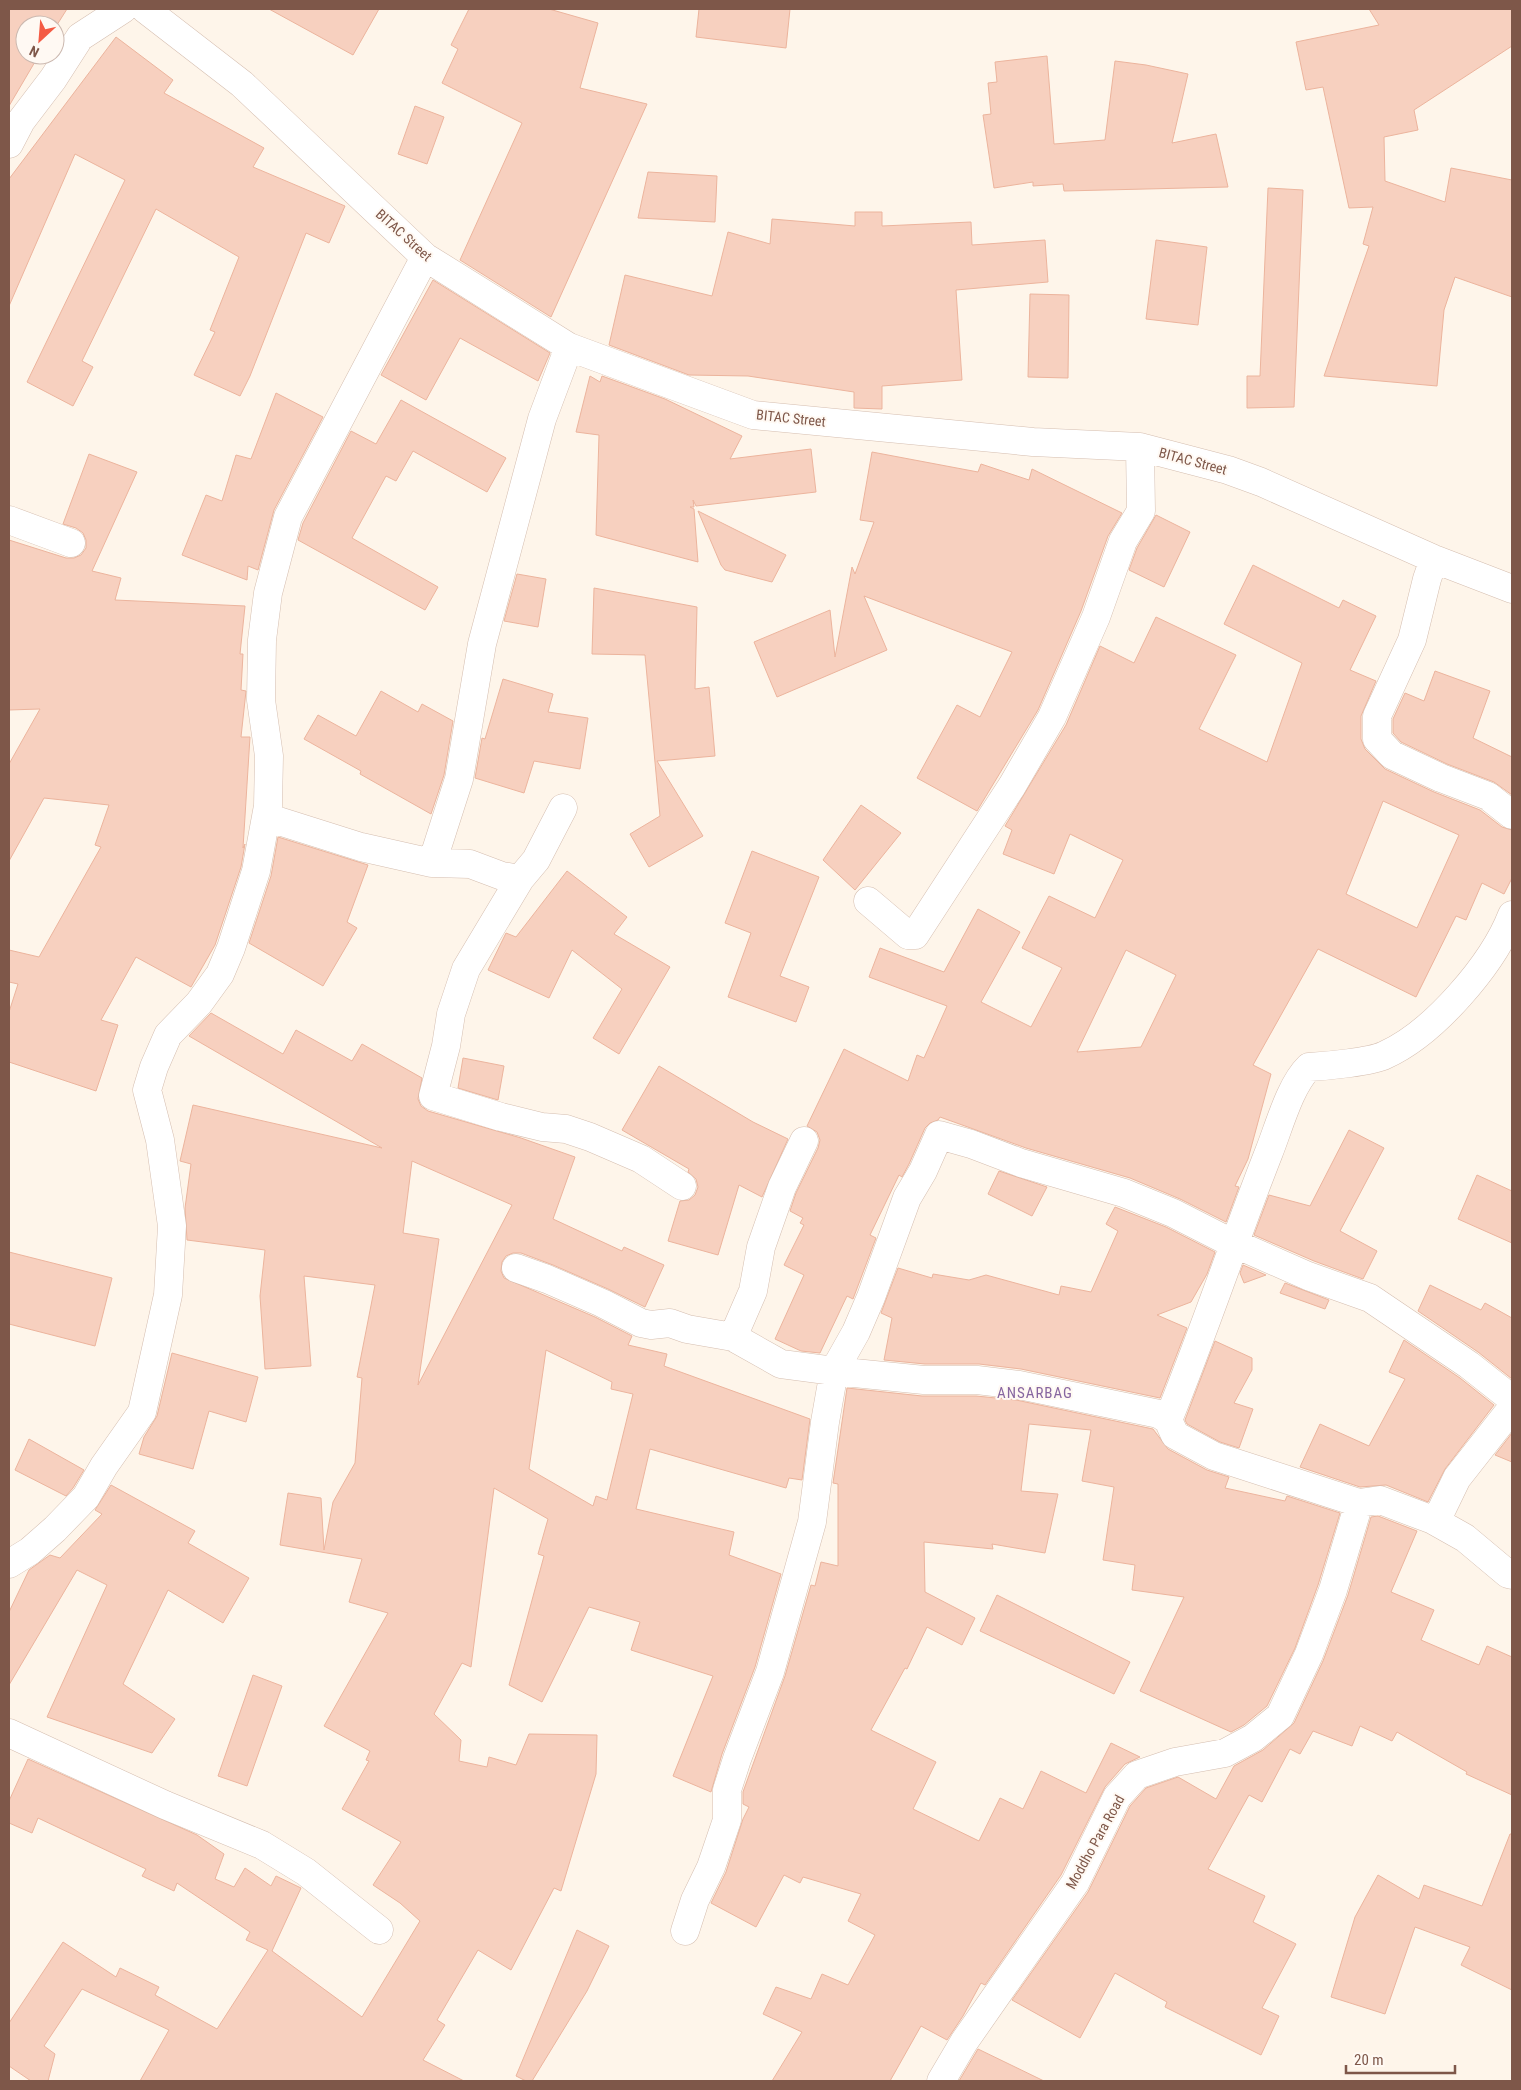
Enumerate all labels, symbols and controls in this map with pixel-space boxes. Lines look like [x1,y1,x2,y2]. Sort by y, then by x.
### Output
north arrow [15,15,65,65]
text: N [27,43,42,61]
street label: BITAC Street [373,206,435,264]
street label: BITAC Street [756,406,826,430]
street label: BITAC Street [1157,444,1229,478]
district label: ANSARBAG [997,1384,1073,1402]
street label: Moddho Para Road [1063,1792,1127,1892]
scale bar [1346,2042,1455,2074]
text: 20 m [1354,2051,1384,2069]

